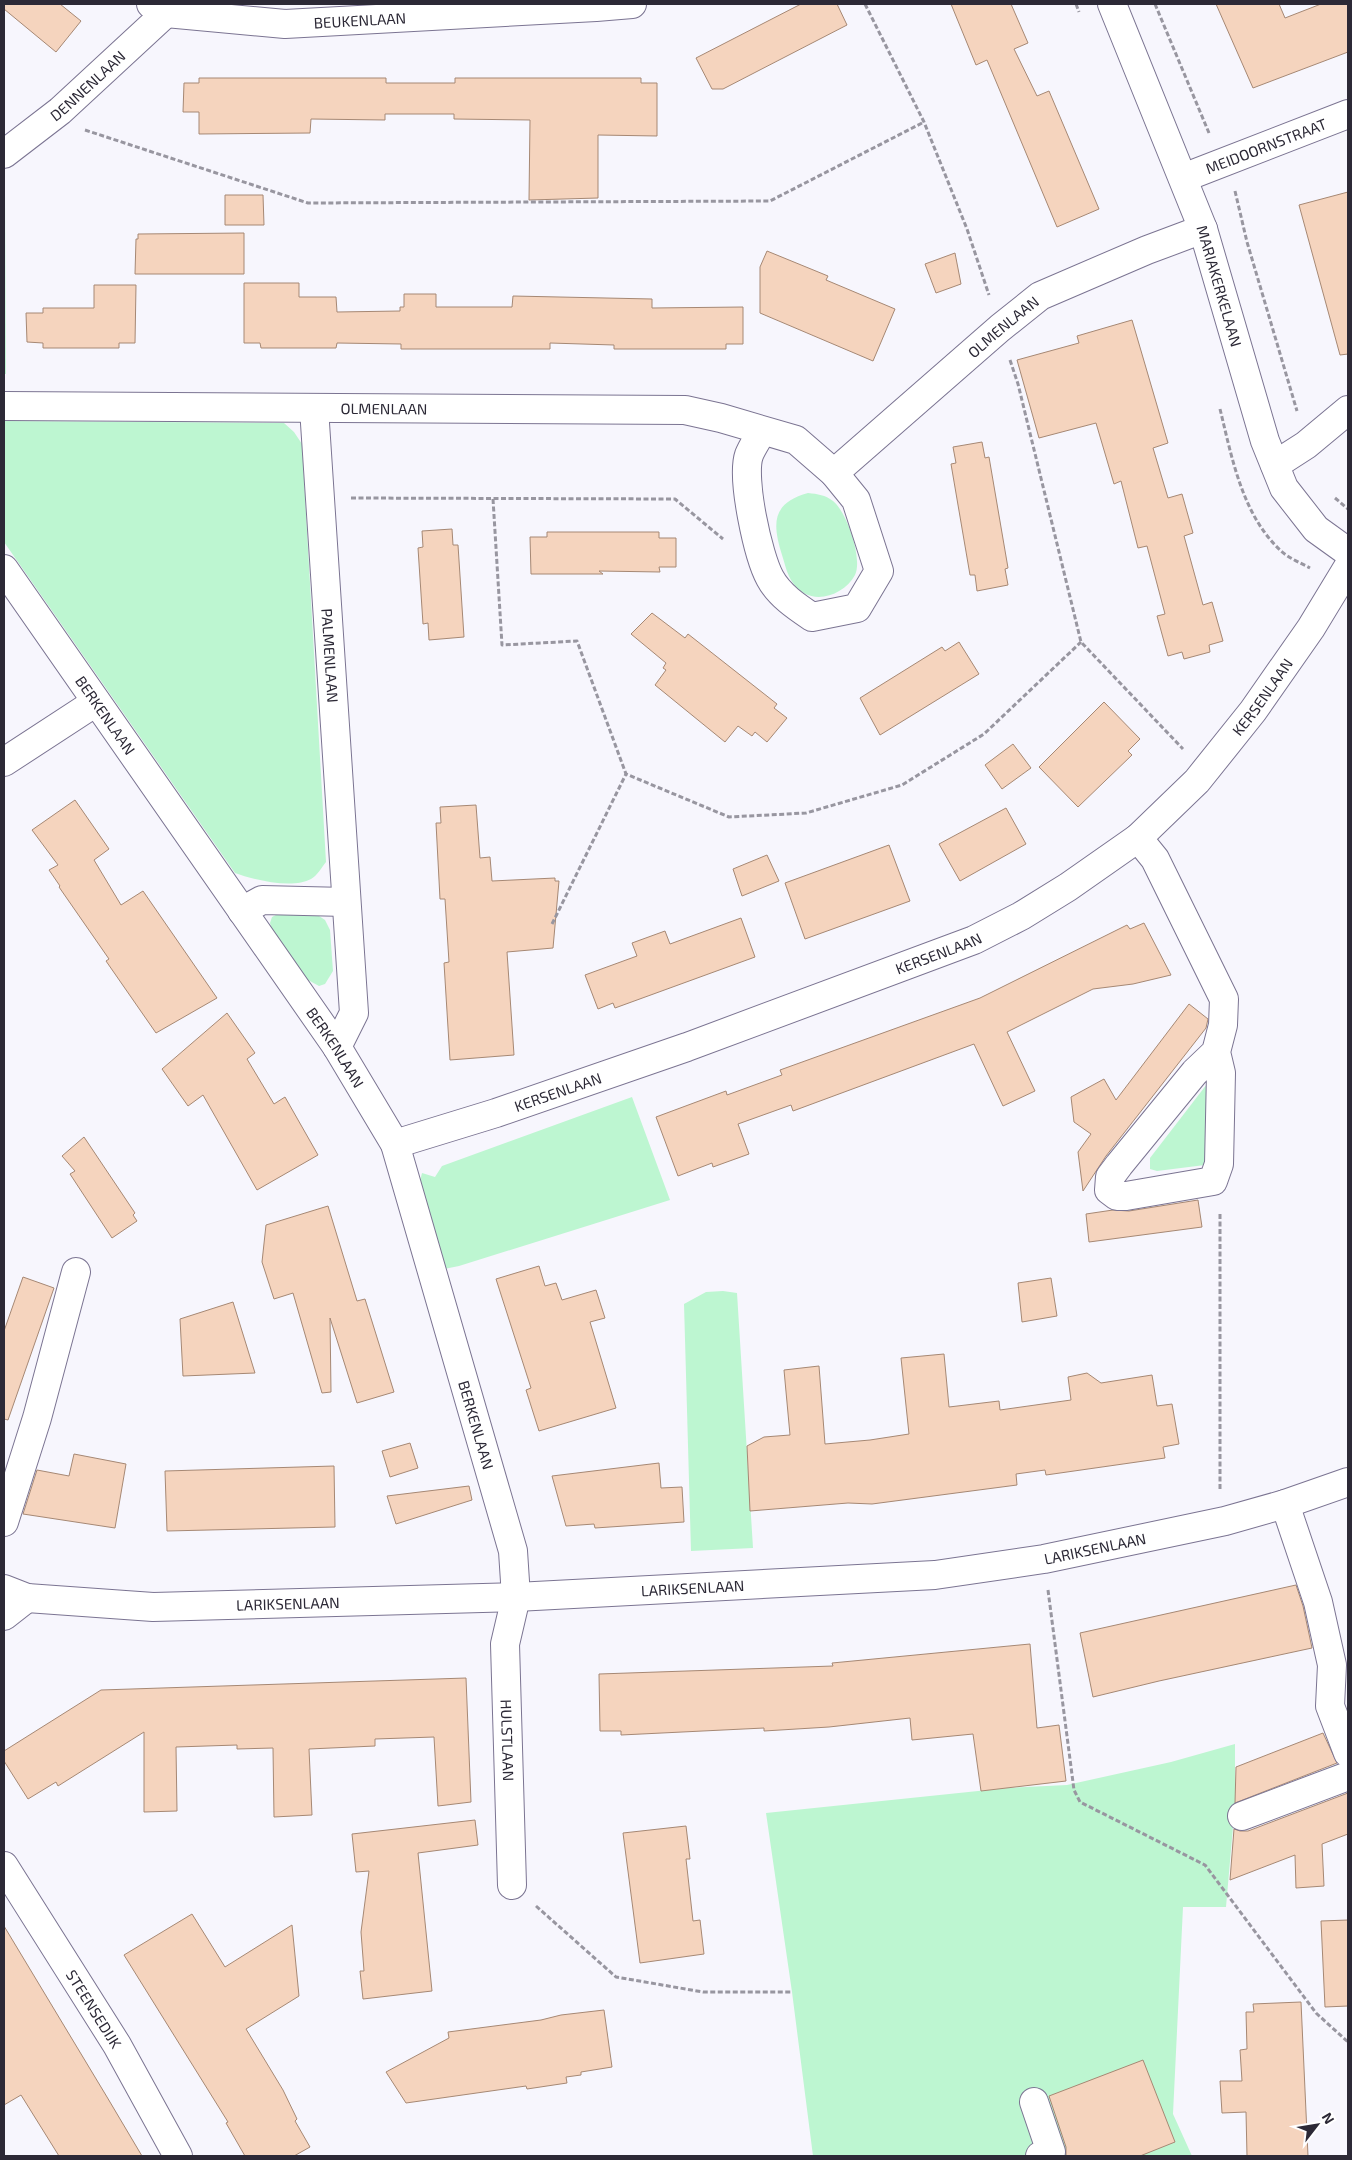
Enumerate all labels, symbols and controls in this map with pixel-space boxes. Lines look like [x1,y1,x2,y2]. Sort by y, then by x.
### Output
street label: BEUKENLAAN [313,8,407,31]
street label: DENNENLAAN [46,47,129,124]
street label: MEIDOORNSTRAAT [1203,114,1329,177]
street label: MARIAKERKELAAN [1193,223,1246,349]
street label: OLMENLAAN [964,292,1042,361]
street label: OLMENLAAN [341,399,427,417]
street label: PALMENLAAN [318,608,342,703]
street label: KERSENLAAN [1228,655,1296,739]
street label: BERKENLAAN [72,672,139,758]
street label: KERSENLAAN [893,929,985,978]
street label: BERKENLAAN [303,1004,368,1091]
street label: KERSENLAAN [512,1068,604,1115]
street label: BERKENLAAN [455,1378,498,1471]
street label: LARIKSENLAAN [1042,1529,1148,1568]
street label: LARIKSENLAAN [640,1576,745,1599]
street label: LARIKSENLAAN [236,1593,340,1614]
street label: HULSTLAAN [498,1699,518,1781]
street label: STEENSEDIJK [63,1966,126,2052]
north arrow [1292,2100,1342,2150]
text: N [1319,2109,1338,2127]

